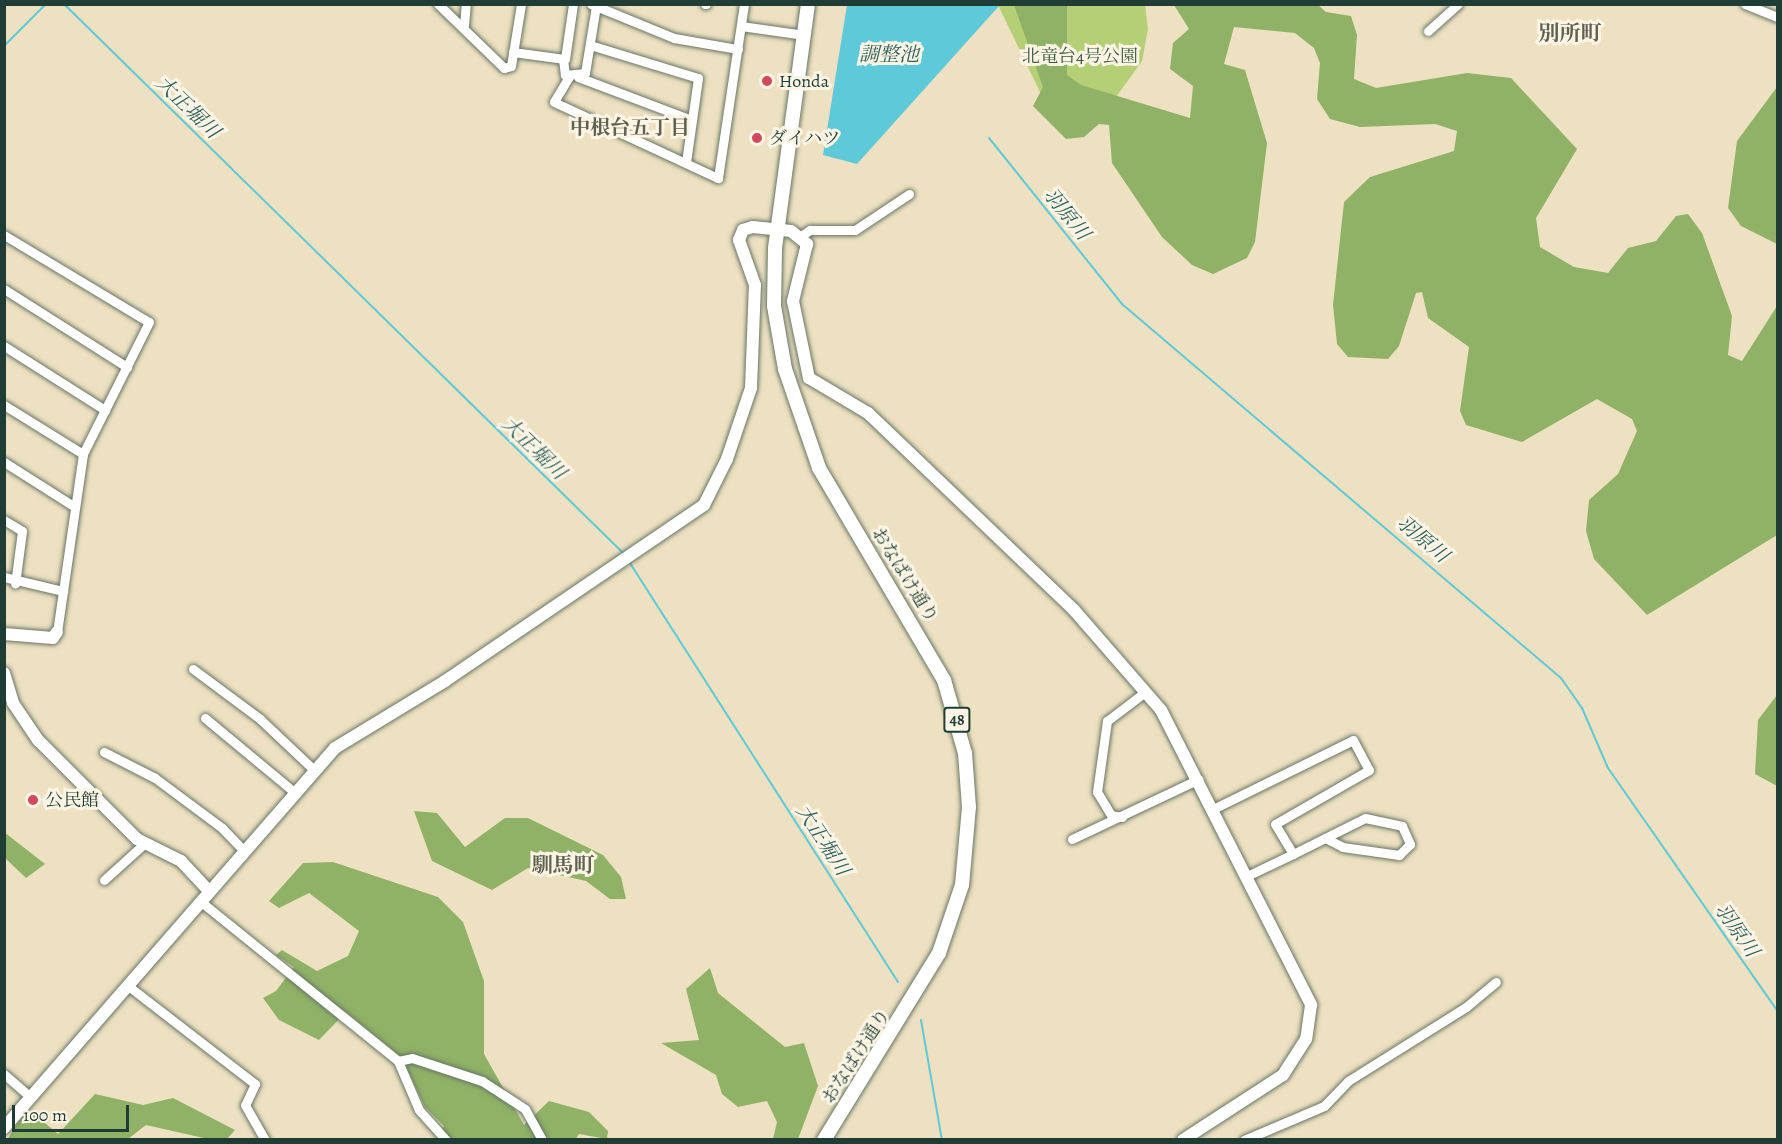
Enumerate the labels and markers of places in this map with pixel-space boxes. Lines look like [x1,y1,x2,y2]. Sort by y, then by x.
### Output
place label: Honda [779,70,829,92]
marker: Honda [760,74,774,88]
place label: ダイハツ [769,127,841,149]
marker: ダイハツ [750,131,764,145]
place label: 公民館 [45,789,99,811]
marker: 公民館 [26,793,40,807]

